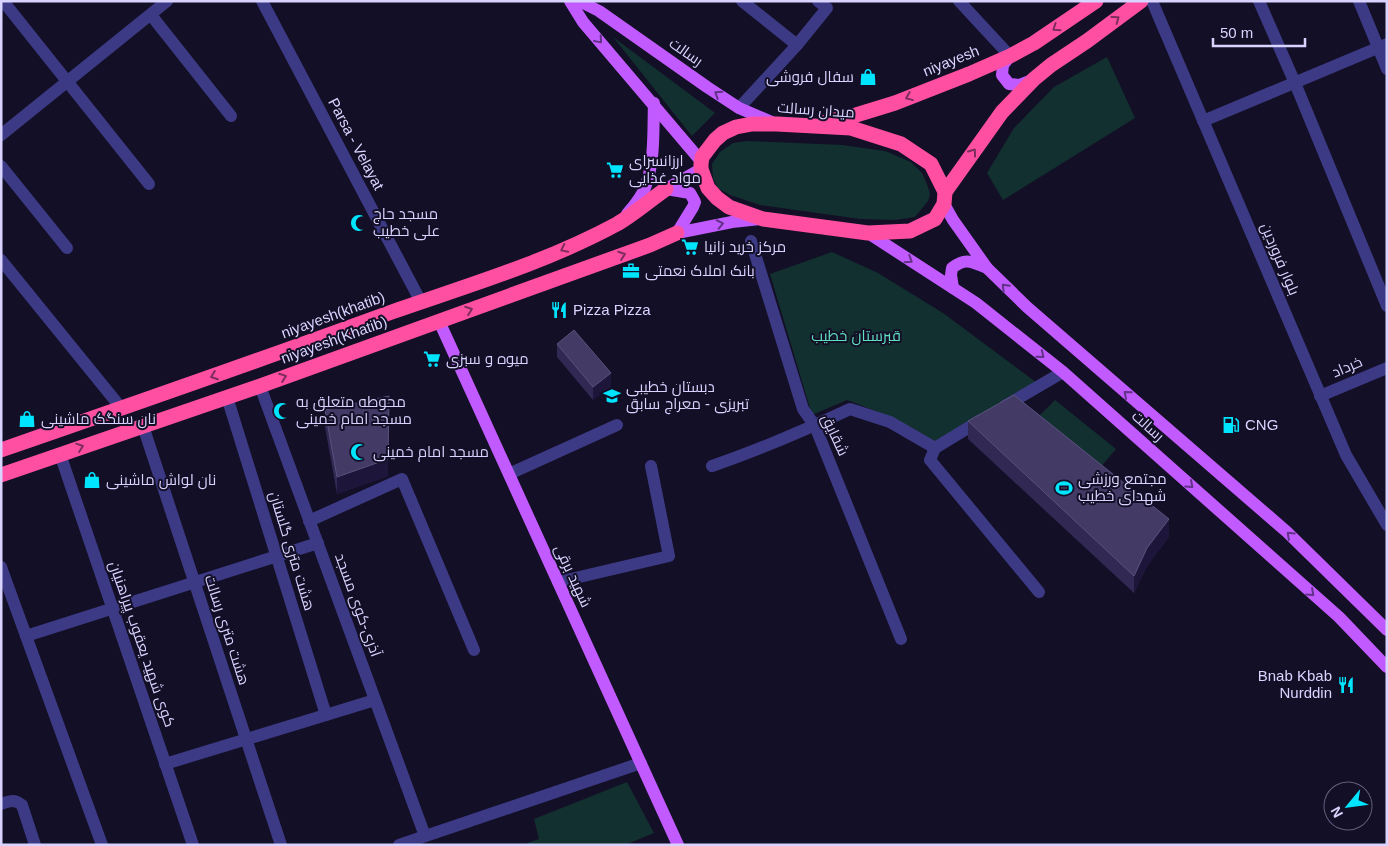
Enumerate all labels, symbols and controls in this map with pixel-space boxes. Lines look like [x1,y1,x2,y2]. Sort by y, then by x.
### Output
scale bar [1213,15,1306,47]
one-way arrow [1110,17,1119,25]
one-way arrow [1052,22,1061,32]
text: 50 m [1220,24,1253,41]
one-way arrow [593,34,602,43]
street label: رسالت [666,34,706,70]
street label: niyayesh [920,42,981,80]
shop icon: سفال فروشی [858,67,878,87]
place label: سفال فروشی [766,68,854,87]
one-way arrow [714,91,723,100]
one-way arrow [905,91,914,101]
street label: Parsa - Velayat [325,95,388,193]
street label: میدان رسالت [777,98,855,123]
one-way arrow [967,148,976,158]
place label: ارزانسرای مواد غذایی [629,152,701,188]
supermarket icon: ارزانسرای مواد غذایی [605,160,625,180]
place label: مسجد حاج علی خطیب [373,205,440,241]
mosque icon: مسجد حاج علی خطیب [349,213,369,233]
one-way arrow [715,219,724,230]
street label: بلوار فروردین [1256,220,1303,298]
supermarket icon: مرکز خرید زانیا [680,237,700,257]
place label: مرکز خرید زانیا [704,238,786,256]
one-way arrow [561,243,570,253]
one-way arrow [617,251,626,261]
one-way arrow [904,254,913,263]
office icon: بانک املاک نعمتی [621,261,641,281]
place label: بانک املاک نعمتی [645,262,755,281]
one-way arrow [1002,283,1011,292]
street label: niyayesh(khatib) [279,288,387,341]
restaurant icon: Pizza Pizza [549,300,569,320]
place label: Pizza Pizza [573,301,651,318]
one-way arrow [465,306,473,316]
street label: niyayesh(Khatib) [278,312,389,367]
park label: قبرستان خطیب [811,327,901,346]
supermarket icon: میوه و سبزی [422,349,442,369]
one-way arrow [1035,349,1044,357]
place label: میوه و سبزی [446,350,529,369]
street label: خرداد [1329,353,1365,381]
one-way arrow [211,370,219,380]
one-way arrow [279,372,287,382]
place label: دبستان خطیبی تبریزی - معراج سابق [626,378,749,415]
school or university icon: دبستان خطیبی تبریزی - معراج سابق [602,386,622,406]
one-way arrow [1124,392,1133,400]
place label: محوطه متعلق به مسجد امام خمینی [296,393,412,429]
mosque icon: محوطه متعلق به مسجد امام خمینی [272,401,292,421]
street label: رسالت [1128,407,1168,445]
shop icon: نان سنگک ماشینی [17,409,37,429]
place label: نان سنگک ماشینی [41,410,156,429]
street label: شقایق [817,411,852,459]
fuel station icon: CNG [1221,415,1241,435]
place label: CNG [1245,416,1278,433]
mosque icon: مسجد امام خمینی [349,442,369,462]
one-way arrow [75,443,84,453]
place label: مسجد امام خمینی [373,443,489,462]
shop icon: نان لواش ماشینی [82,470,102,490]
place label: مجتمع ورزشی شهدای خطیب [1078,470,1167,506]
place label: نان لواش ماشینی [106,471,216,490]
sports icon: مجتمع ورزشی شهدای خطیب [1054,478,1074,498]
one-way arrow [1184,479,1193,488]
street label: هشت متری گلستان [264,489,319,613]
one-way arrow [1287,531,1296,540]
street label: شهید برقی [550,542,595,610]
street label: آذری-کوی مسجد [330,551,385,660]
street label: کوی شهید یعقوب پیراهنیان [104,559,179,730]
street label: هشت متری رسالت [200,573,253,688]
one-way arrow [1306,587,1315,596]
place label: Bnab Kbab Nurddin [1258,667,1332,701]
restaurant icon: Bnab Kbab Nurddin [1336,675,1356,695]
north arrow [1323,781,1373,831]
text: N [1327,804,1346,821]

